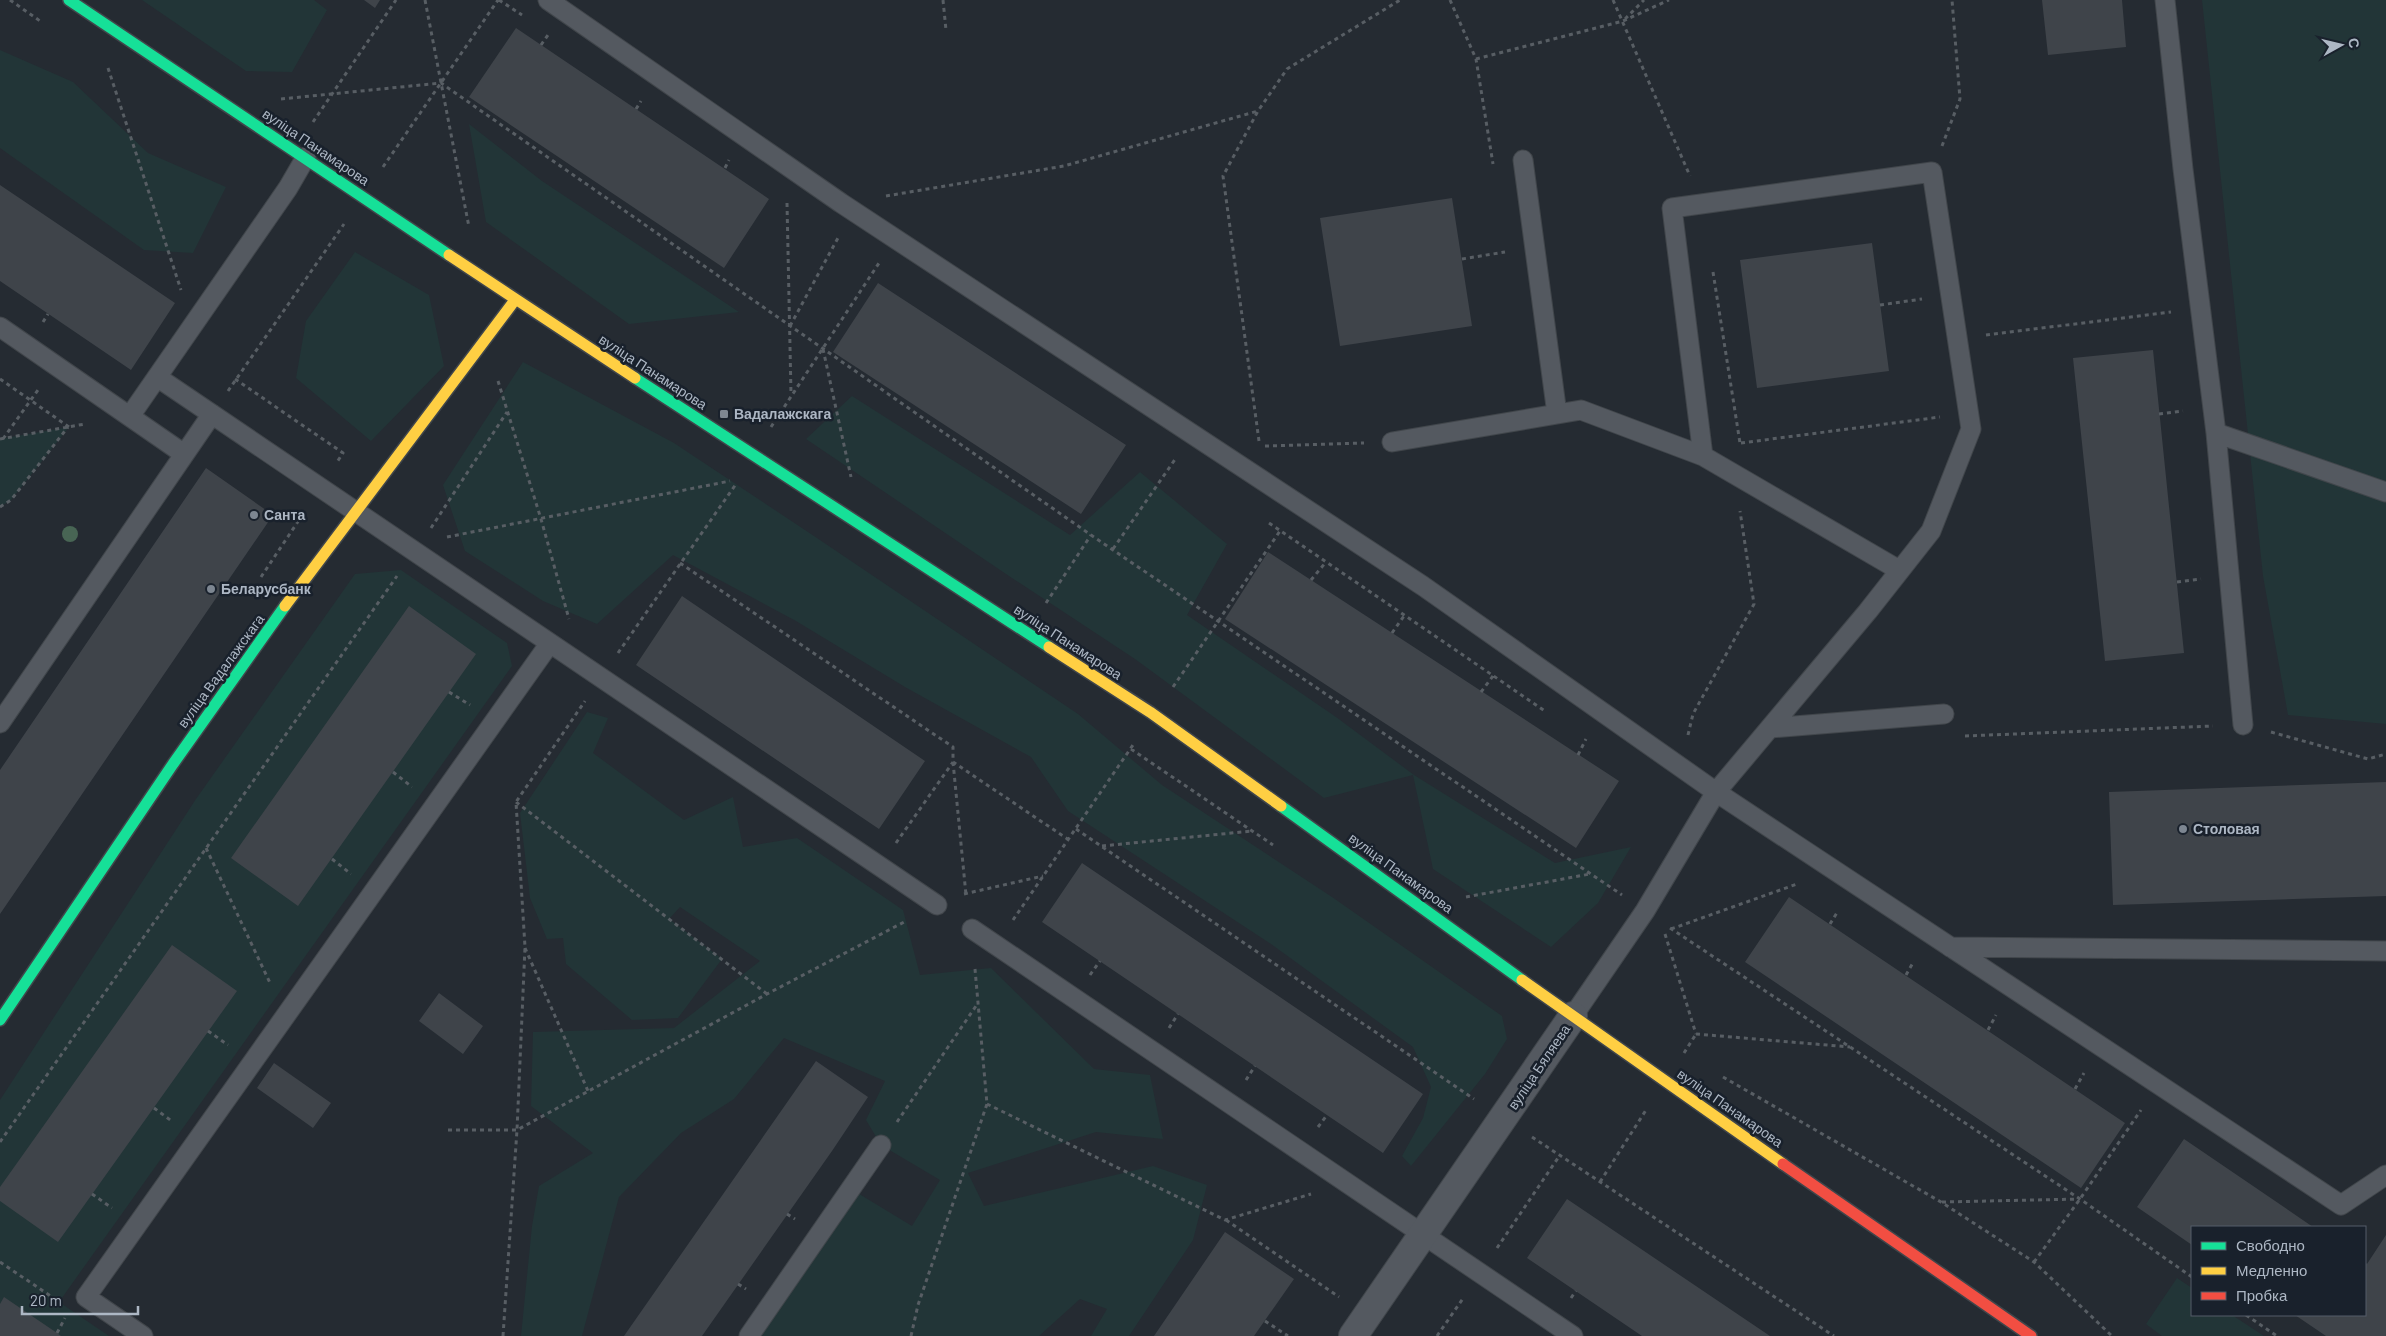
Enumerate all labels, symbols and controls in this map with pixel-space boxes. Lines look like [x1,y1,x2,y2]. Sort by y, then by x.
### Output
north arrow [2316,20,2366,70]
text: С [2345,37,2363,49]
street label: вуліца Панамарова [260,105,373,189]
street label: вуліца Панамарова [596,330,711,413]
place label: Вадалажскага [734,405,831,422]
marker: Вадалажскага [718,408,730,420]
place label: Санта [264,506,305,523]
marker: Санта [248,509,260,521]
place label: Беларусбанк [221,580,312,597]
marker: Беларусбанк [205,583,217,595]
street label: вуліца Панамарова [1011,600,1126,683]
street label: вуліца Вадалажскага [174,611,268,731]
place label: Столовая [2193,820,2260,837]
marker: Столовая [2177,823,2189,835]
street label: вуліца Панамарова [1346,829,1457,916]
street label: вуліца Бяляева [1504,1021,1573,1113]
street label: вуліца Панамарова [1674,1065,1787,1151]
legend [2191,1226,2366,1316]
text: Свободно [2236,1236,2305,1254]
text: Медленно [2236,1261,2307,1279]
scale bar [22,1284,139,1316]
text: Пробка [2236,1286,2288,1304]
text: 20 m [30,1291,62,1309]

